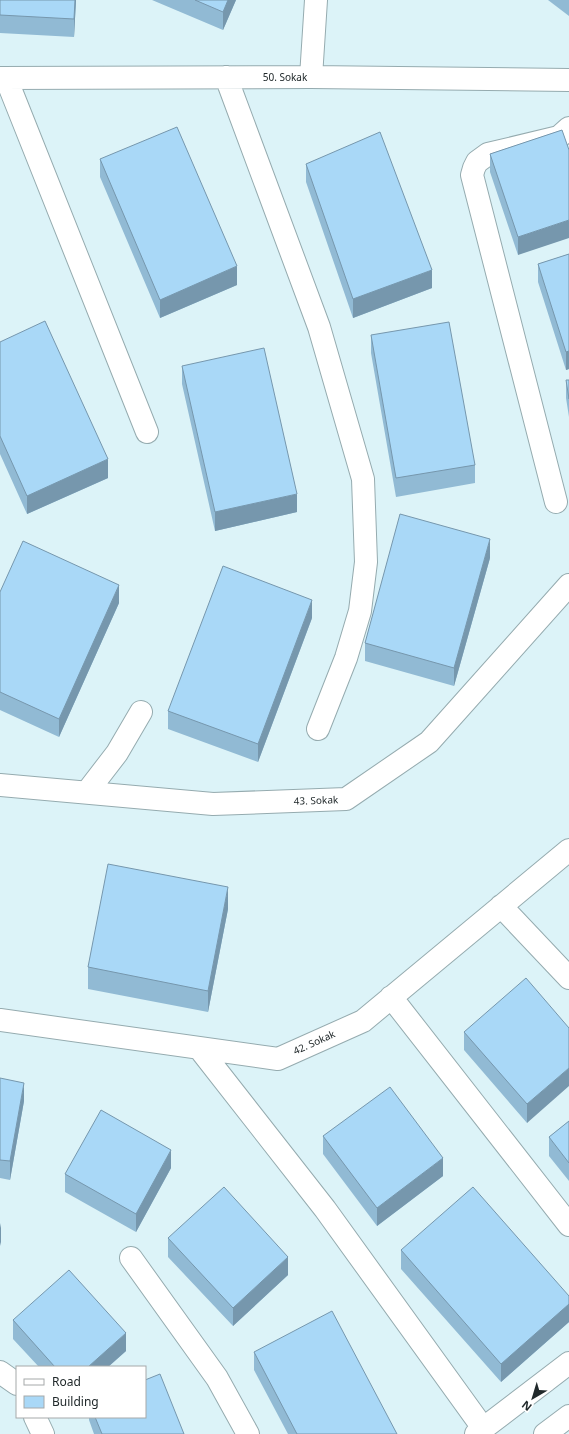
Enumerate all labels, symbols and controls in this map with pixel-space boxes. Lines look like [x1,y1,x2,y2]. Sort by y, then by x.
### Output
street label: 50. Sokak [263,70,308,84]
street label: 43. Sokak [293,792,339,808]
street label: 42. Sokak [291,1026,338,1057]
legend [16,1366,146,1418]
text: Road [52,1373,81,1390]
north arrow [513,1378,553,1418]
text: Building [52,1393,99,1410]
text: N [518,1398,535,1415]

